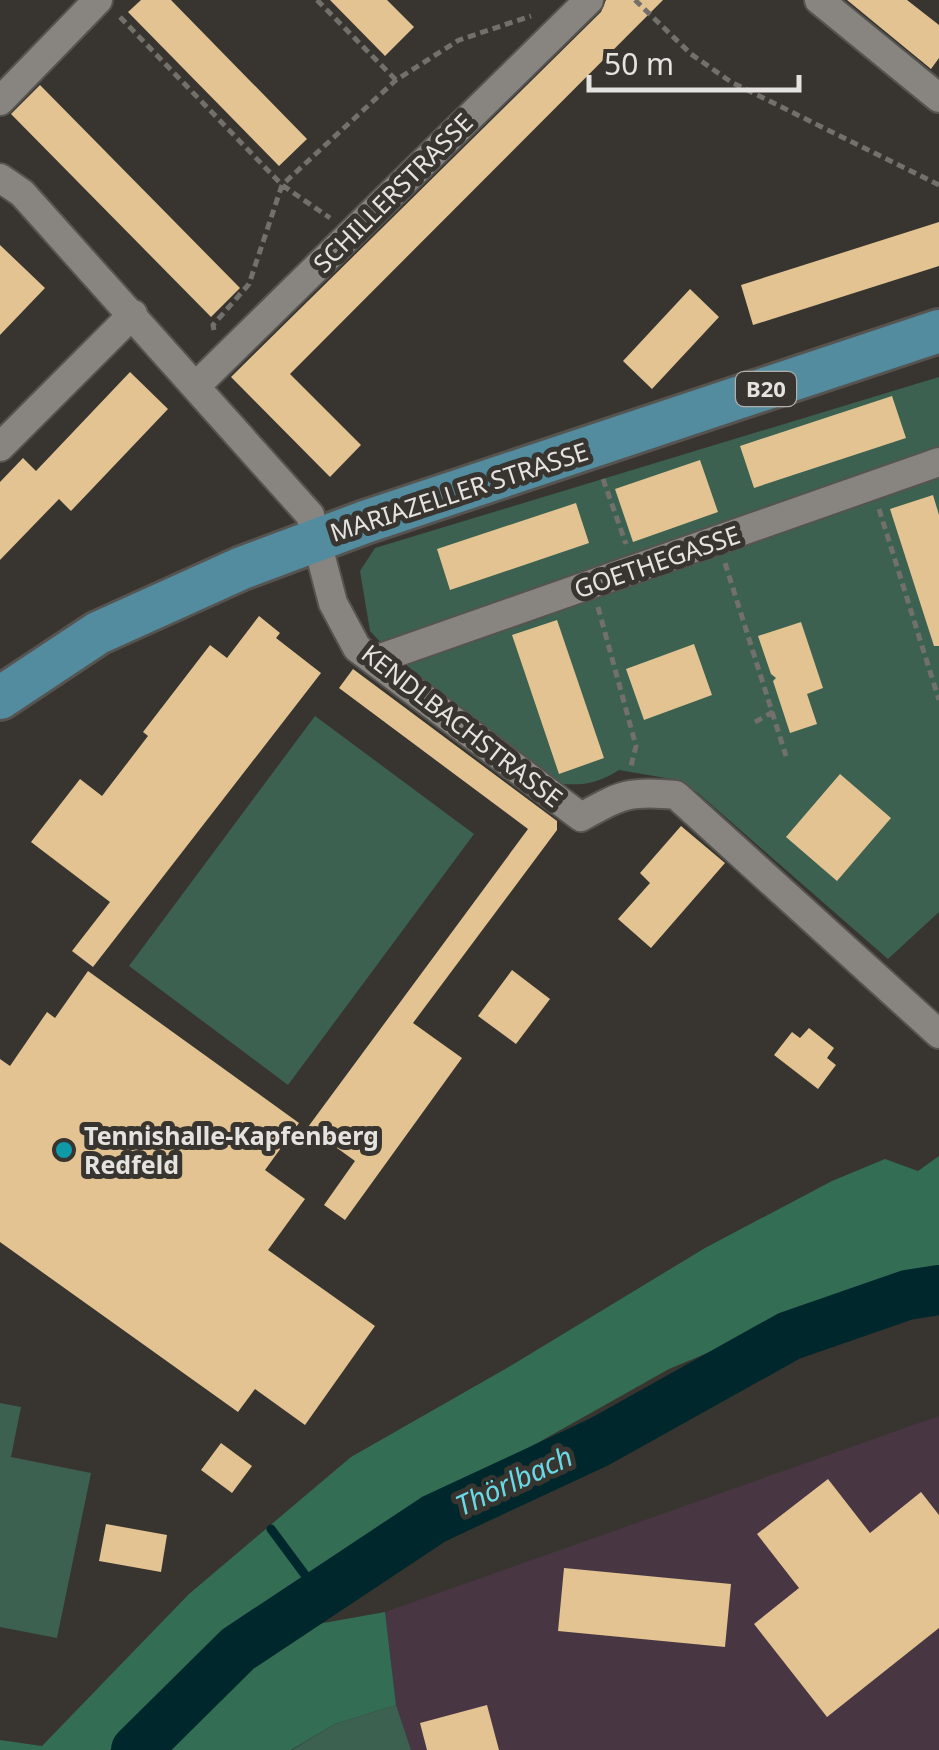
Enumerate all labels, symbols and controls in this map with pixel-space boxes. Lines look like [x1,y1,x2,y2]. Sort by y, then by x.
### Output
scale bar [589,30,799,92]
text: 50 m [604,43,674,84]
street label: SCHILLERSTRASSE [305,105,480,280]
road number: B20 [736,372,796,406]
street label: MARIAZELLER STRASSE [325,433,592,549]
street label: GOETHEGASSE [569,517,744,605]
street label: KENDLBACHSTRASSE [355,636,570,814]
place label: Tennishalle-Kapfenberg Redfeld [84,1118,379,1181]
marker: Tennishalle-Kapfenberg Redfeld [53,1139,75,1161]
water label: Thörlbach [449,1436,578,1524]

